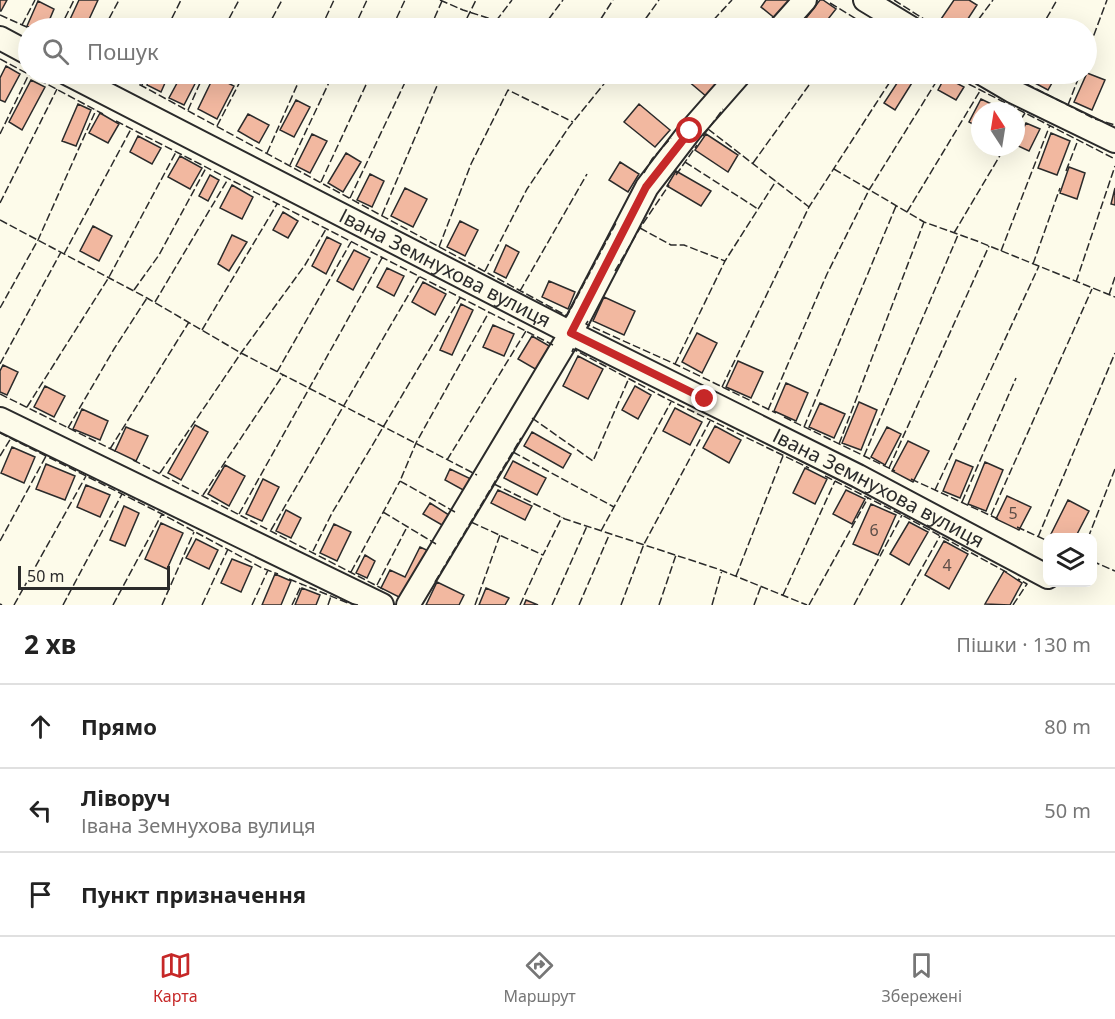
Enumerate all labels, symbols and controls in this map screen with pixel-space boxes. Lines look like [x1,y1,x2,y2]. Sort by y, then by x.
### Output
search box [18,18,1097,84]
icon: search [39,35,72,68]
text: Пошук [87,36,159,66]
north arrow [971,102,1025,156]
route start [676,117,702,143]
street label: Івана Земнухова вулиця [335,202,556,333]
route end [691,385,717,411]
street label: Івана Земнухова вулиця [768,422,989,554]
house number: 5 [1008,502,1018,524]
house number: 6 [869,519,879,541]
map controls [1043,533,1097,587]
button: layers [1043,533,1097,587]
house number: 4 [942,554,952,576]
scale bar [18,563,170,590]
text: 50 m [27,565,64,587]
text: 2 хв [24,626,76,662]
text: Пішки · 130 m [956,631,1091,658]
icon: ahead [24,710,57,743]
text: Прямо [81,711,157,741]
text: 80 m [1044,713,1091,740]
text: Ліворуч [81,782,171,812]
icon: left [24,794,57,827]
text: 50 m [1044,797,1091,824]
text: Івана Земнухова вулиця [81,812,316,839]
icon: arrive [24,878,57,911]
text: Пункт призначення [81,879,306,909]
tab: Карта [153,949,198,1007]
tab: Маршрут [503,949,576,1007]
tab: Збережені [882,949,962,1007]

